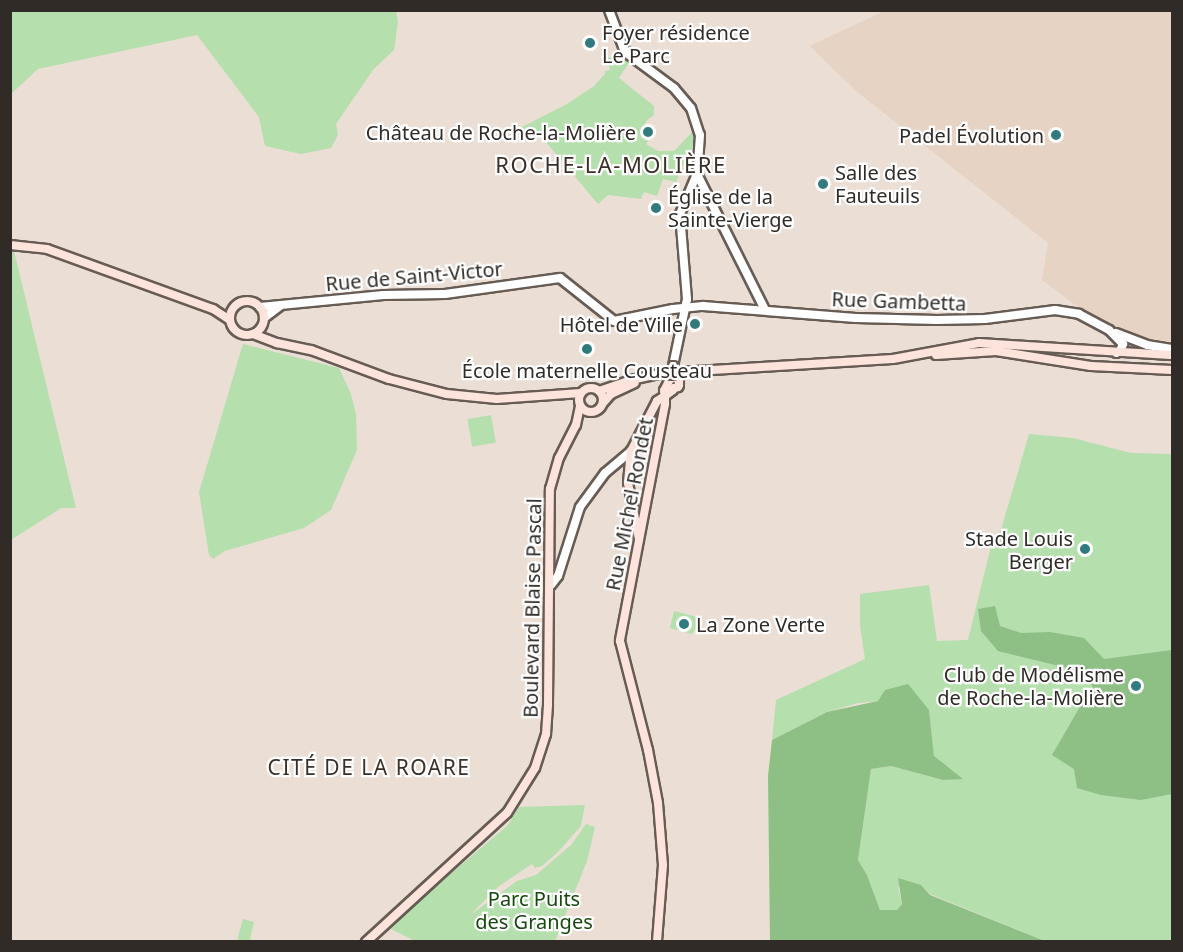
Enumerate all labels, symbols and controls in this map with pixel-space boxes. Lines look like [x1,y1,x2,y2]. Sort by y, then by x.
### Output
place label: Foyer résidence Le Parc [602,20,750,67]
marker: Foyer résidence Le Parc [583,36,597,50]
place label: Château de Roche-la-Molière [366,120,636,144]
place label: Padel Évolution [899,123,1044,147]
marker: Château de Roche-la-Molière [641,125,655,139]
marker: Padel Évolution [1049,128,1063,142]
district label: ROCHE-LA-MOLIÈRE [495,152,727,178]
place label: Salle des Fauteuils [835,160,920,207]
marker: Salle des Fauteuils [816,177,830,191]
place label: Église de la Sainte-Vierge [668,184,793,231]
marker: Église de la Sainte-Vierge [649,201,663,215]
street label: Rue de Saint-Victor [324,256,504,296]
street label: Rue Gambetta [831,287,967,315]
place label: Hôtel de Ville [560,312,683,336]
marker: Hôtel de Ville [688,317,702,331]
marker: École maternelle Cousteau [580,342,594,356]
place label: École maternelle Cousteau [462,358,712,382]
street label: Rue Michel Rondet [600,415,658,593]
street label: Boulevard Blaise Pascal [518,498,546,718]
place label: Stade Louis Berger [965,526,1073,573]
marker: Stade Louis Berger [1078,542,1092,556]
place label: La Zone Verte [696,612,825,636]
marker: La Zone Verte [677,617,691,631]
place label: Club de Modélisme de Roche-la-Molière [937,662,1124,709]
marker: Club de Modélisme de Roche-la-Molière [1129,679,1143,693]
district label: CITÉ DE LA ROARE [268,754,470,780]
park label: Parc Puits des Granges [475,886,593,933]

